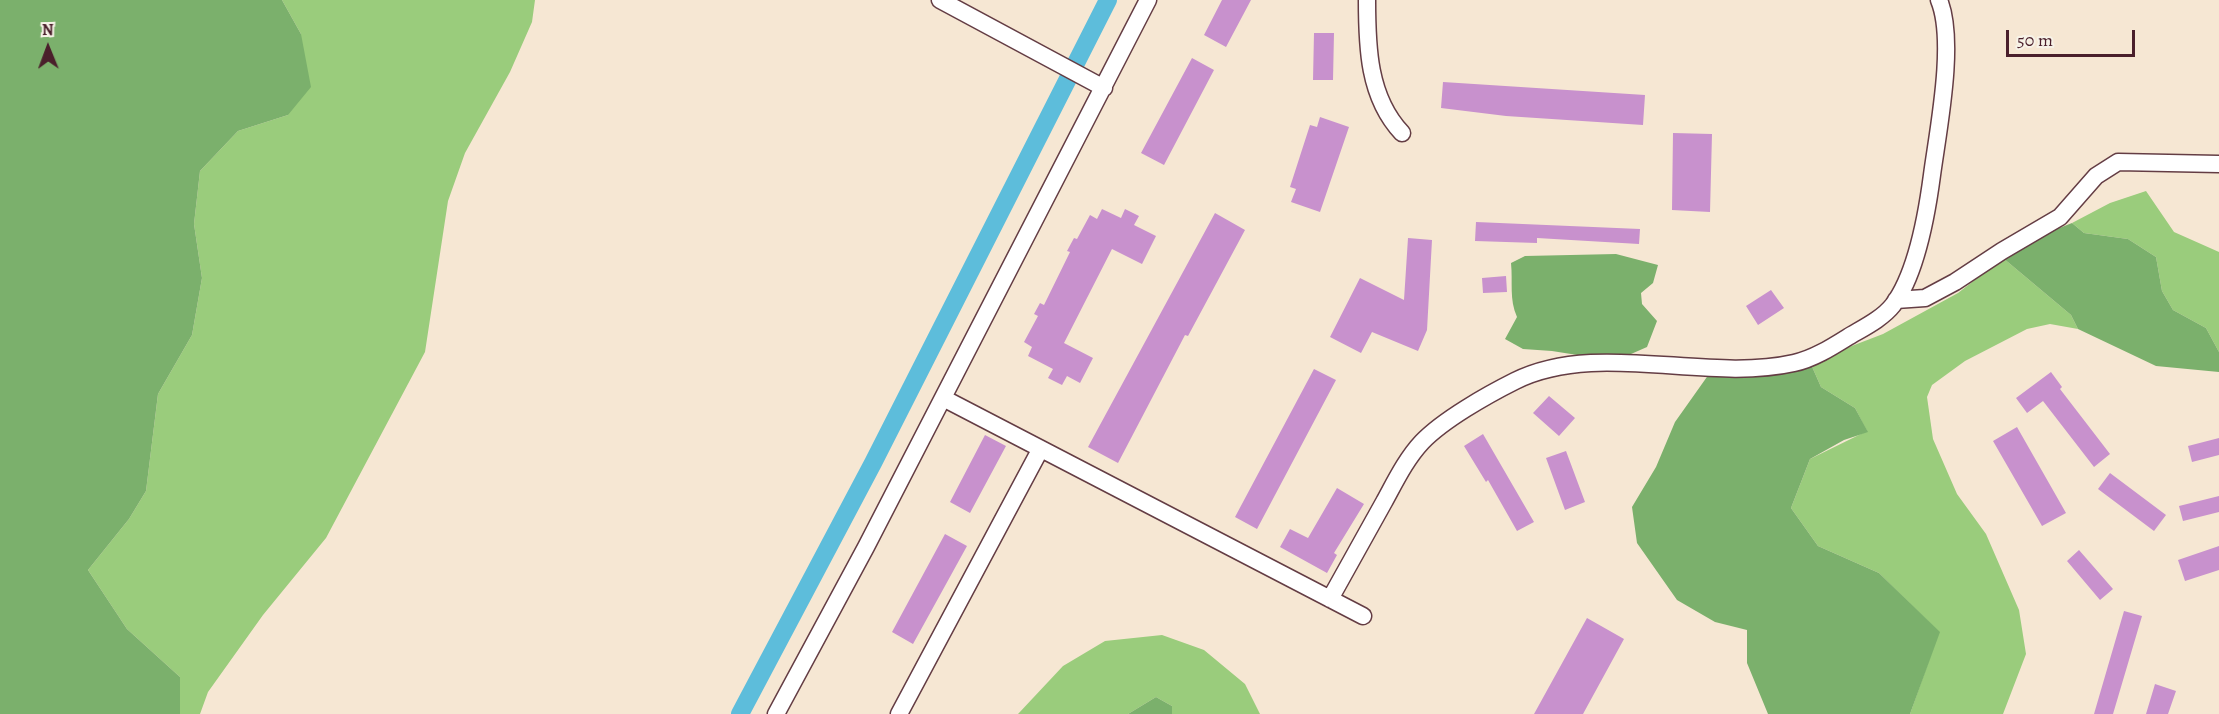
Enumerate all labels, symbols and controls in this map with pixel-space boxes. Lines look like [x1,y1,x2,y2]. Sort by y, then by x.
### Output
north arrow [18,18,78,78]
scale bar [2009,18,2138,56]
text: N [42,19,54,41]
text: 50 m [2017,28,2053,52]

